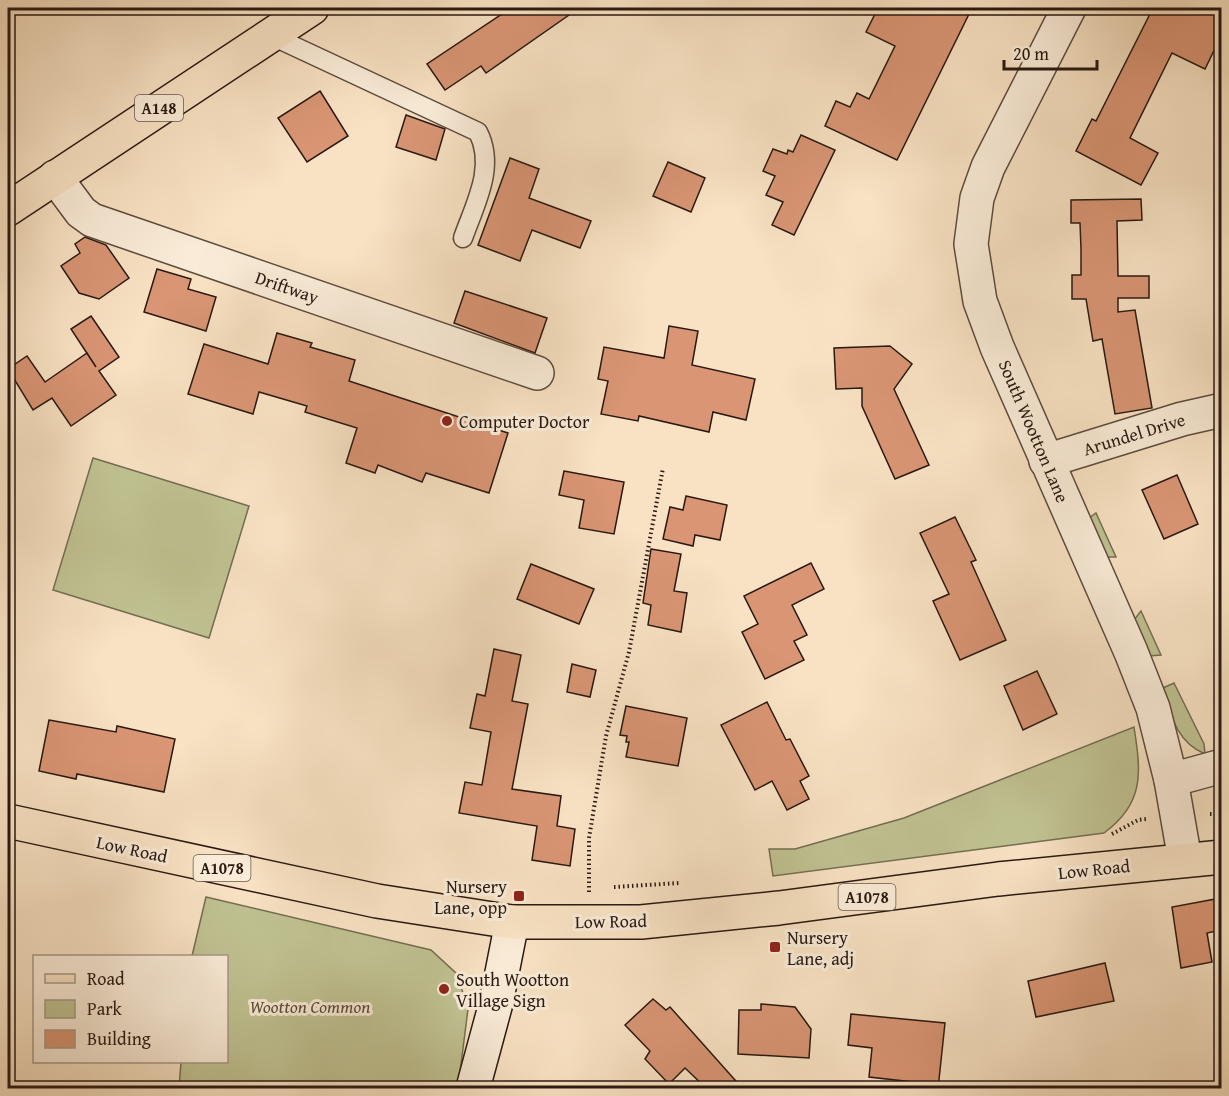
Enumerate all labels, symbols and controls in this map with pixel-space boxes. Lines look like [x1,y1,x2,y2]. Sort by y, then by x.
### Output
scale bar [1004,33,1097,71]
text: 20 m [1013,40,1049,67]
road number: A148 [135,95,183,121]
street label: Driftway [252,264,322,310]
street label: South Wootton Lane [992,355,1076,507]
street label: Arundel Drive [1080,406,1188,462]
place label: Computer Doctor [459,408,590,435]
marker: Computer Doctor [440,414,454,428]
street label: Low Road [94,828,170,870]
street label: Low Road [1057,852,1132,886]
road number: A1078 [194,855,250,881]
place label: Nursery Lane, opp [434,873,507,921]
road number: A1078 [838,884,896,910]
marker: Nursery Lane, opp [512,889,526,903]
street label: Low Road [575,907,648,935]
place label: Nursery Lane, adj [787,924,854,972]
marker: Nursery Lane, adj [768,940,782,954]
legend [33,955,228,1063]
text: Road [87,965,125,992]
place label: South Wootton Village Sign [456,966,569,1014]
marker: South Wootton Village Sign [437,982,451,996]
park label: Wootton Common [250,993,370,1020]
text: Park [87,995,123,1022]
text: Building [87,1025,151,1052]

